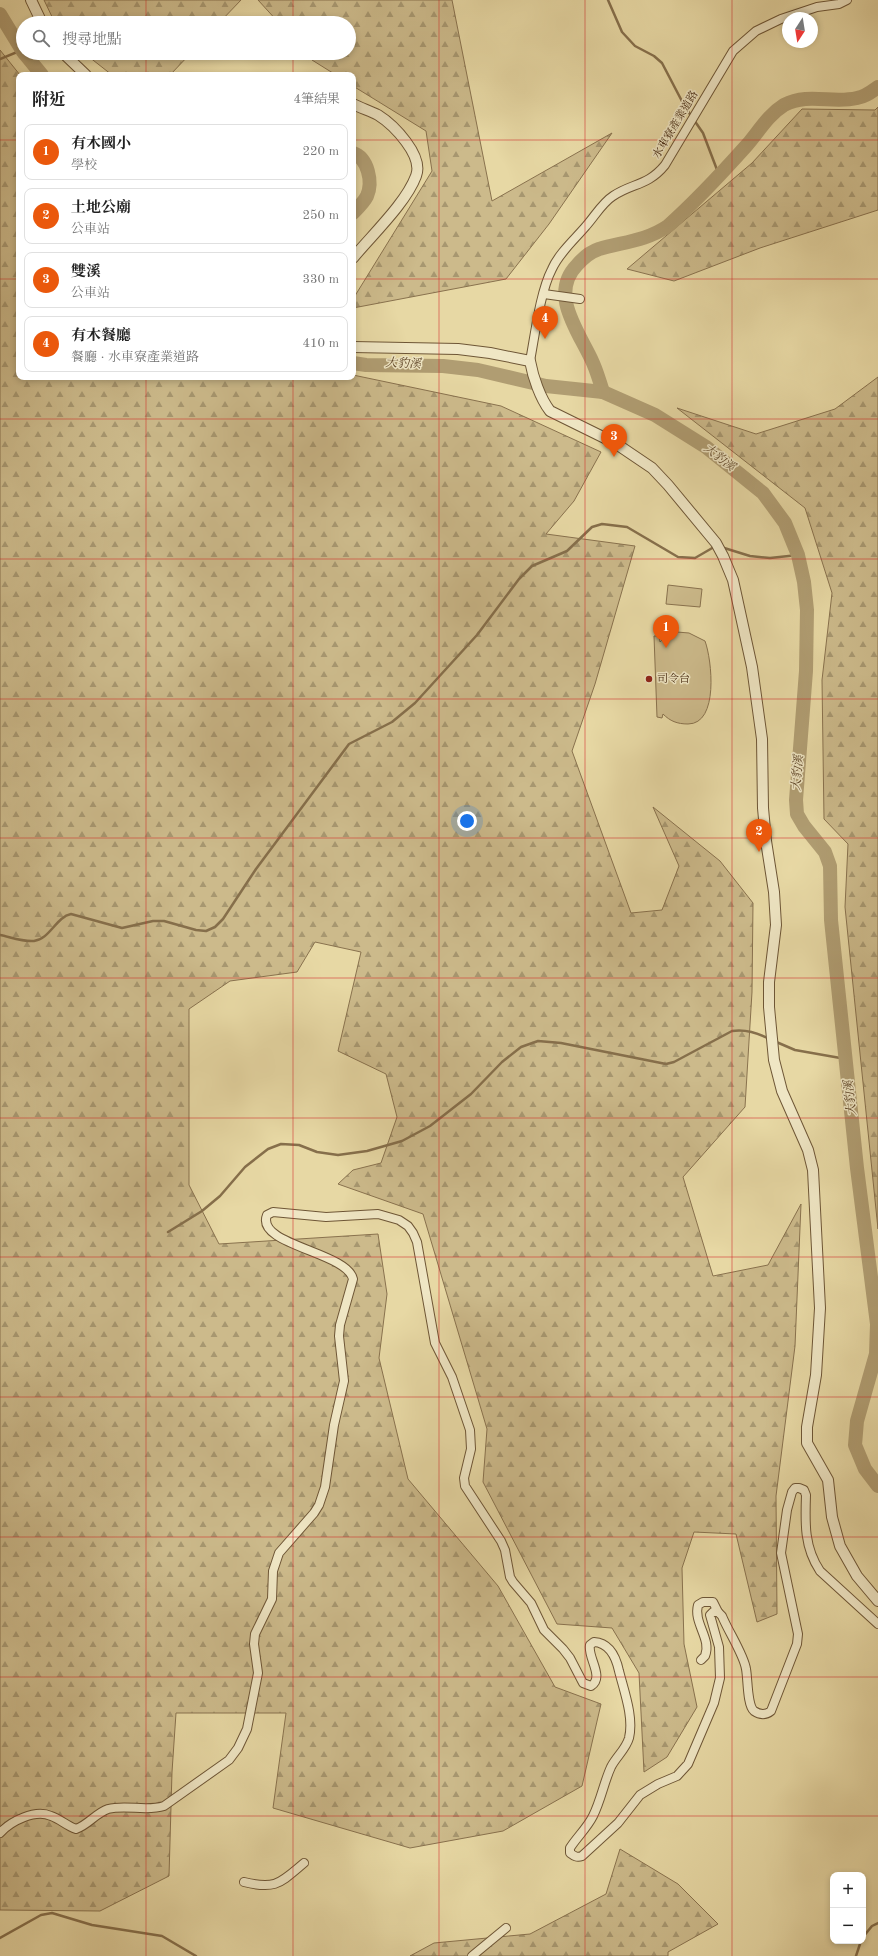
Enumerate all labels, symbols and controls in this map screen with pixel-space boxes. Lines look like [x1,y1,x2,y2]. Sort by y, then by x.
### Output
north arrow [782,12,818,48]
search box [16,16,356,60]
icon: search [30,27,52,49]
text: 搜尋地點 [62,33,122,48]
street label: 水車寮產業道路 [650,88,701,161]
text: 附近 [32,92,66,109]
text: 4筆結果 [293,93,340,106]
text: 有木國小 [71,137,131,152]
text: 1 [42,145,50,158]
text: 220 m [302,145,339,158]
text: 學校 [71,159,97,172]
text: 土地公廟 [71,201,131,216]
text: 2 [42,209,50,222]
text: 250 m [302,209,339,222]
text: 公車站 [71,223,110,236]
text: 雙溪 [71,265,101,280]
text: 3 [42,273,50,286]
text: 330 m [302,273,339,286]
text: 公車站 [71,287,110,300]
pin: 4 [532,306,558,339]
text: 有木餐廳 [71,329,131,344]
text: 4 [42,337,50,350]
text: 410 m [302,337,339,350]
text: 餐廳 · 水車寮產業道路 [71,351,199,364]
water label: 大豹溪 [385,355,423,371]
pin: 3 [601,424,627,457]
water label: 大豹溪 [701,441,740,475]
pin: 1 [653,615,679,648]
place label: 司令台 [657,672,690,685]
marker: 司令台 [644,674,654,684]
water label: 大豹溪 [788,752,806,791]
your location [457,811,477,831]
pin: 2 [746,819,772,852]
water label: 大豹溪 [841,1077,859,1117]
map controls [830,1872,866,1944]
button: + [830,1872,866,1908]
button: − [830,1908,866,1944]

